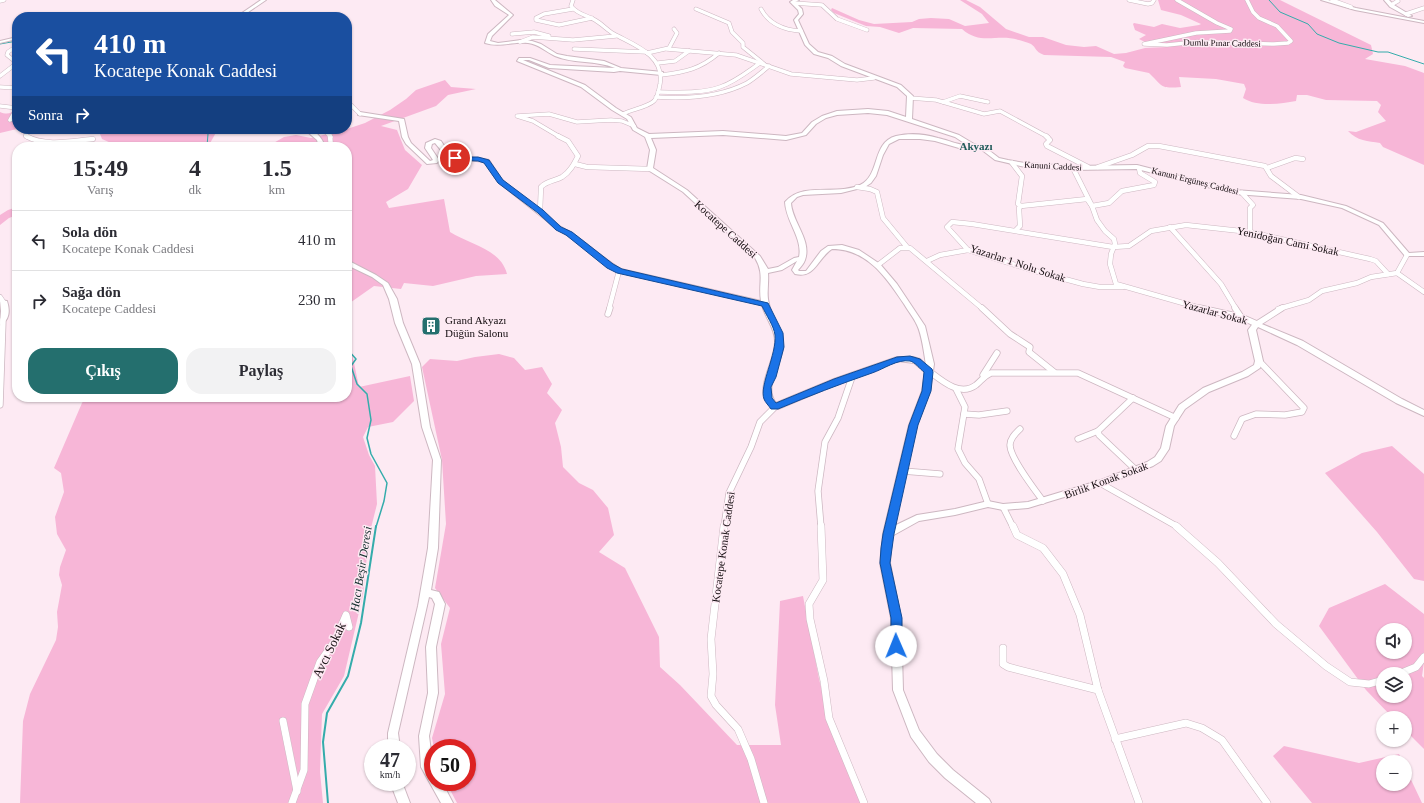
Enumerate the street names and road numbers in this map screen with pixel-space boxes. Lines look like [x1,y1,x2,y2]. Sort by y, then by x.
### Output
street label: Dumlu Pınar Caddesi [1183,37,1261,49]
street label: Kanuni Caddesi [1024,159,1083,173]
street label: Kanuni Ergüneş Caddesi [1150,165,1240,197]
street label: Kocatepe Caddesi [692,198,760,260]
street label: Yenidoğan Cami Sokak [1236,224,1341,258]
street label: Yazarlar 1 Nolu Sokak [969,242,1068,284]
street label: Yazarlar Sokak [1181,298,1249,327]
street label: Birlik Konak Sokak [1063,459,1150,501]
street label: Kocatepe Konak Caddesi [709,491,737,603]
street label: Avcı Sokak [309,619,349,680]

